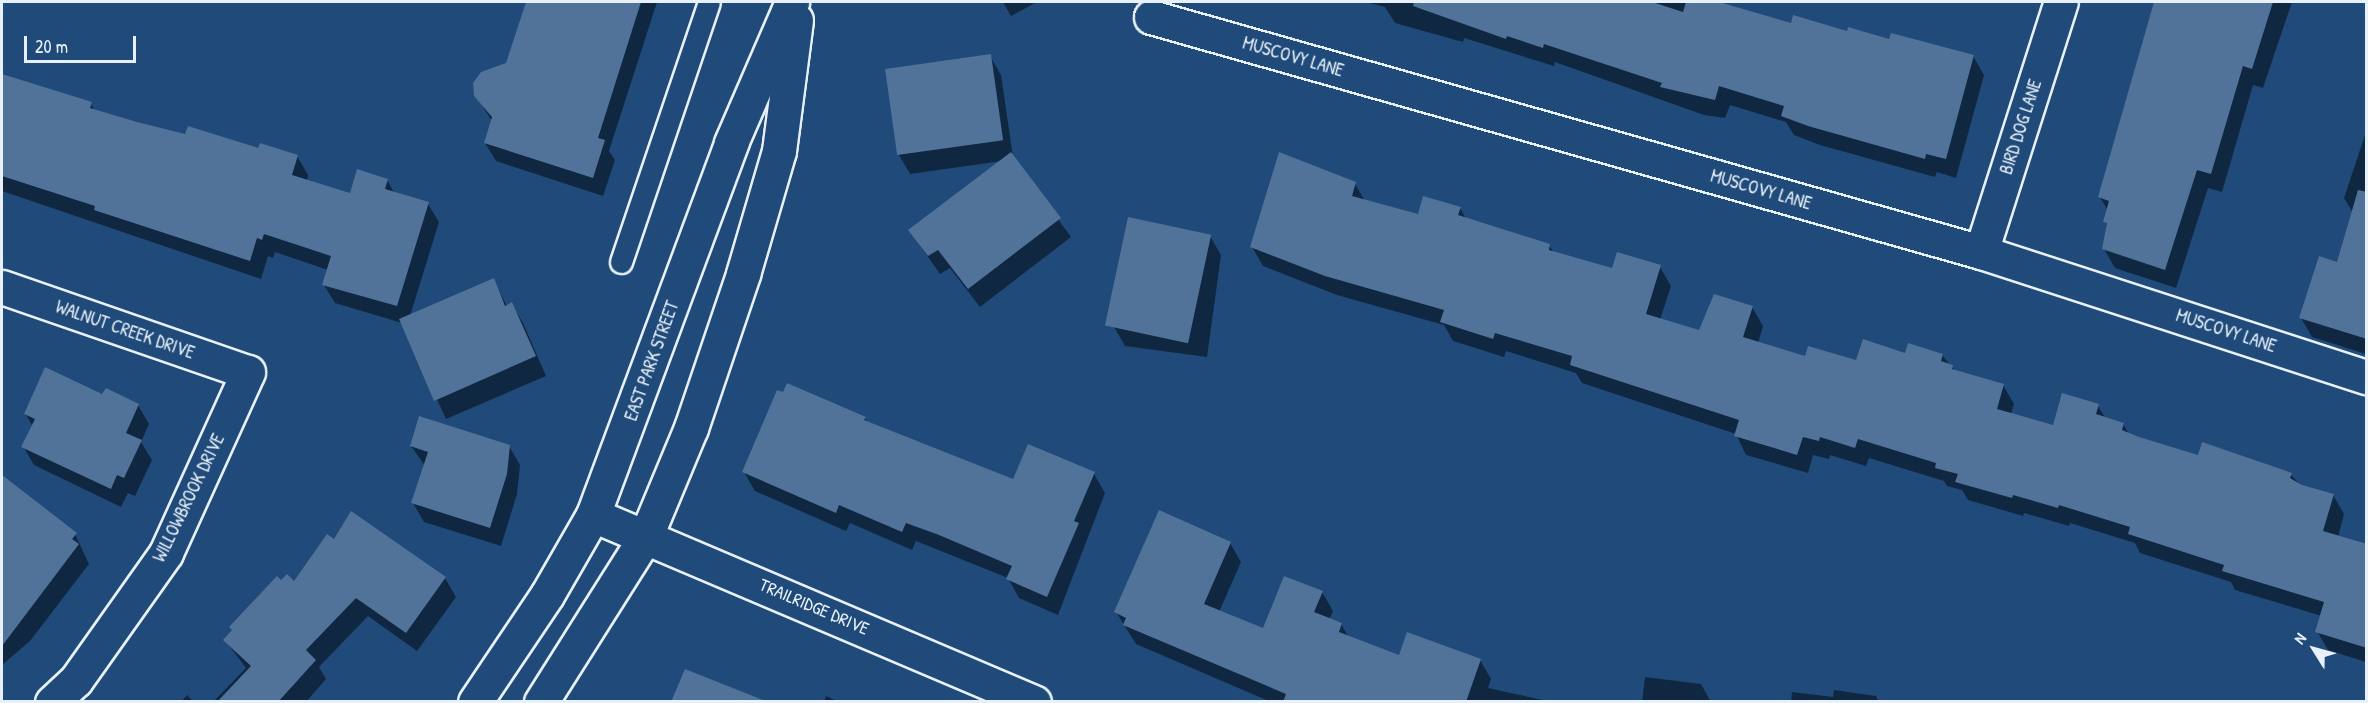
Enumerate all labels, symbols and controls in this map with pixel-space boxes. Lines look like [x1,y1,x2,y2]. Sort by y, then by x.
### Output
scale bar [27,24,140,62]
street label: MUSCOVY LANE [1240,32,1346,82]
text: 20 m [35,34,68,59]
street label: BIRD DOG LANE [1995,77,2047,177]
street label: MUSCOVY LANE [1708,165,1814,215]
street label: WALNUT CREEK DRIVE [53,296,197,364]
street label: EAST PARK STREET [620,298,684,424]
street label: MUSCOVY LANE [2173,305,2279,357]
street label: WILLOWBROOK DRIVE [149,430,229,566]
street label: TRAILRIDGE DRIVE [756,574,872,640]
north arrow [2284,619,2344,679]
text: N [2288,628,2311,648]

